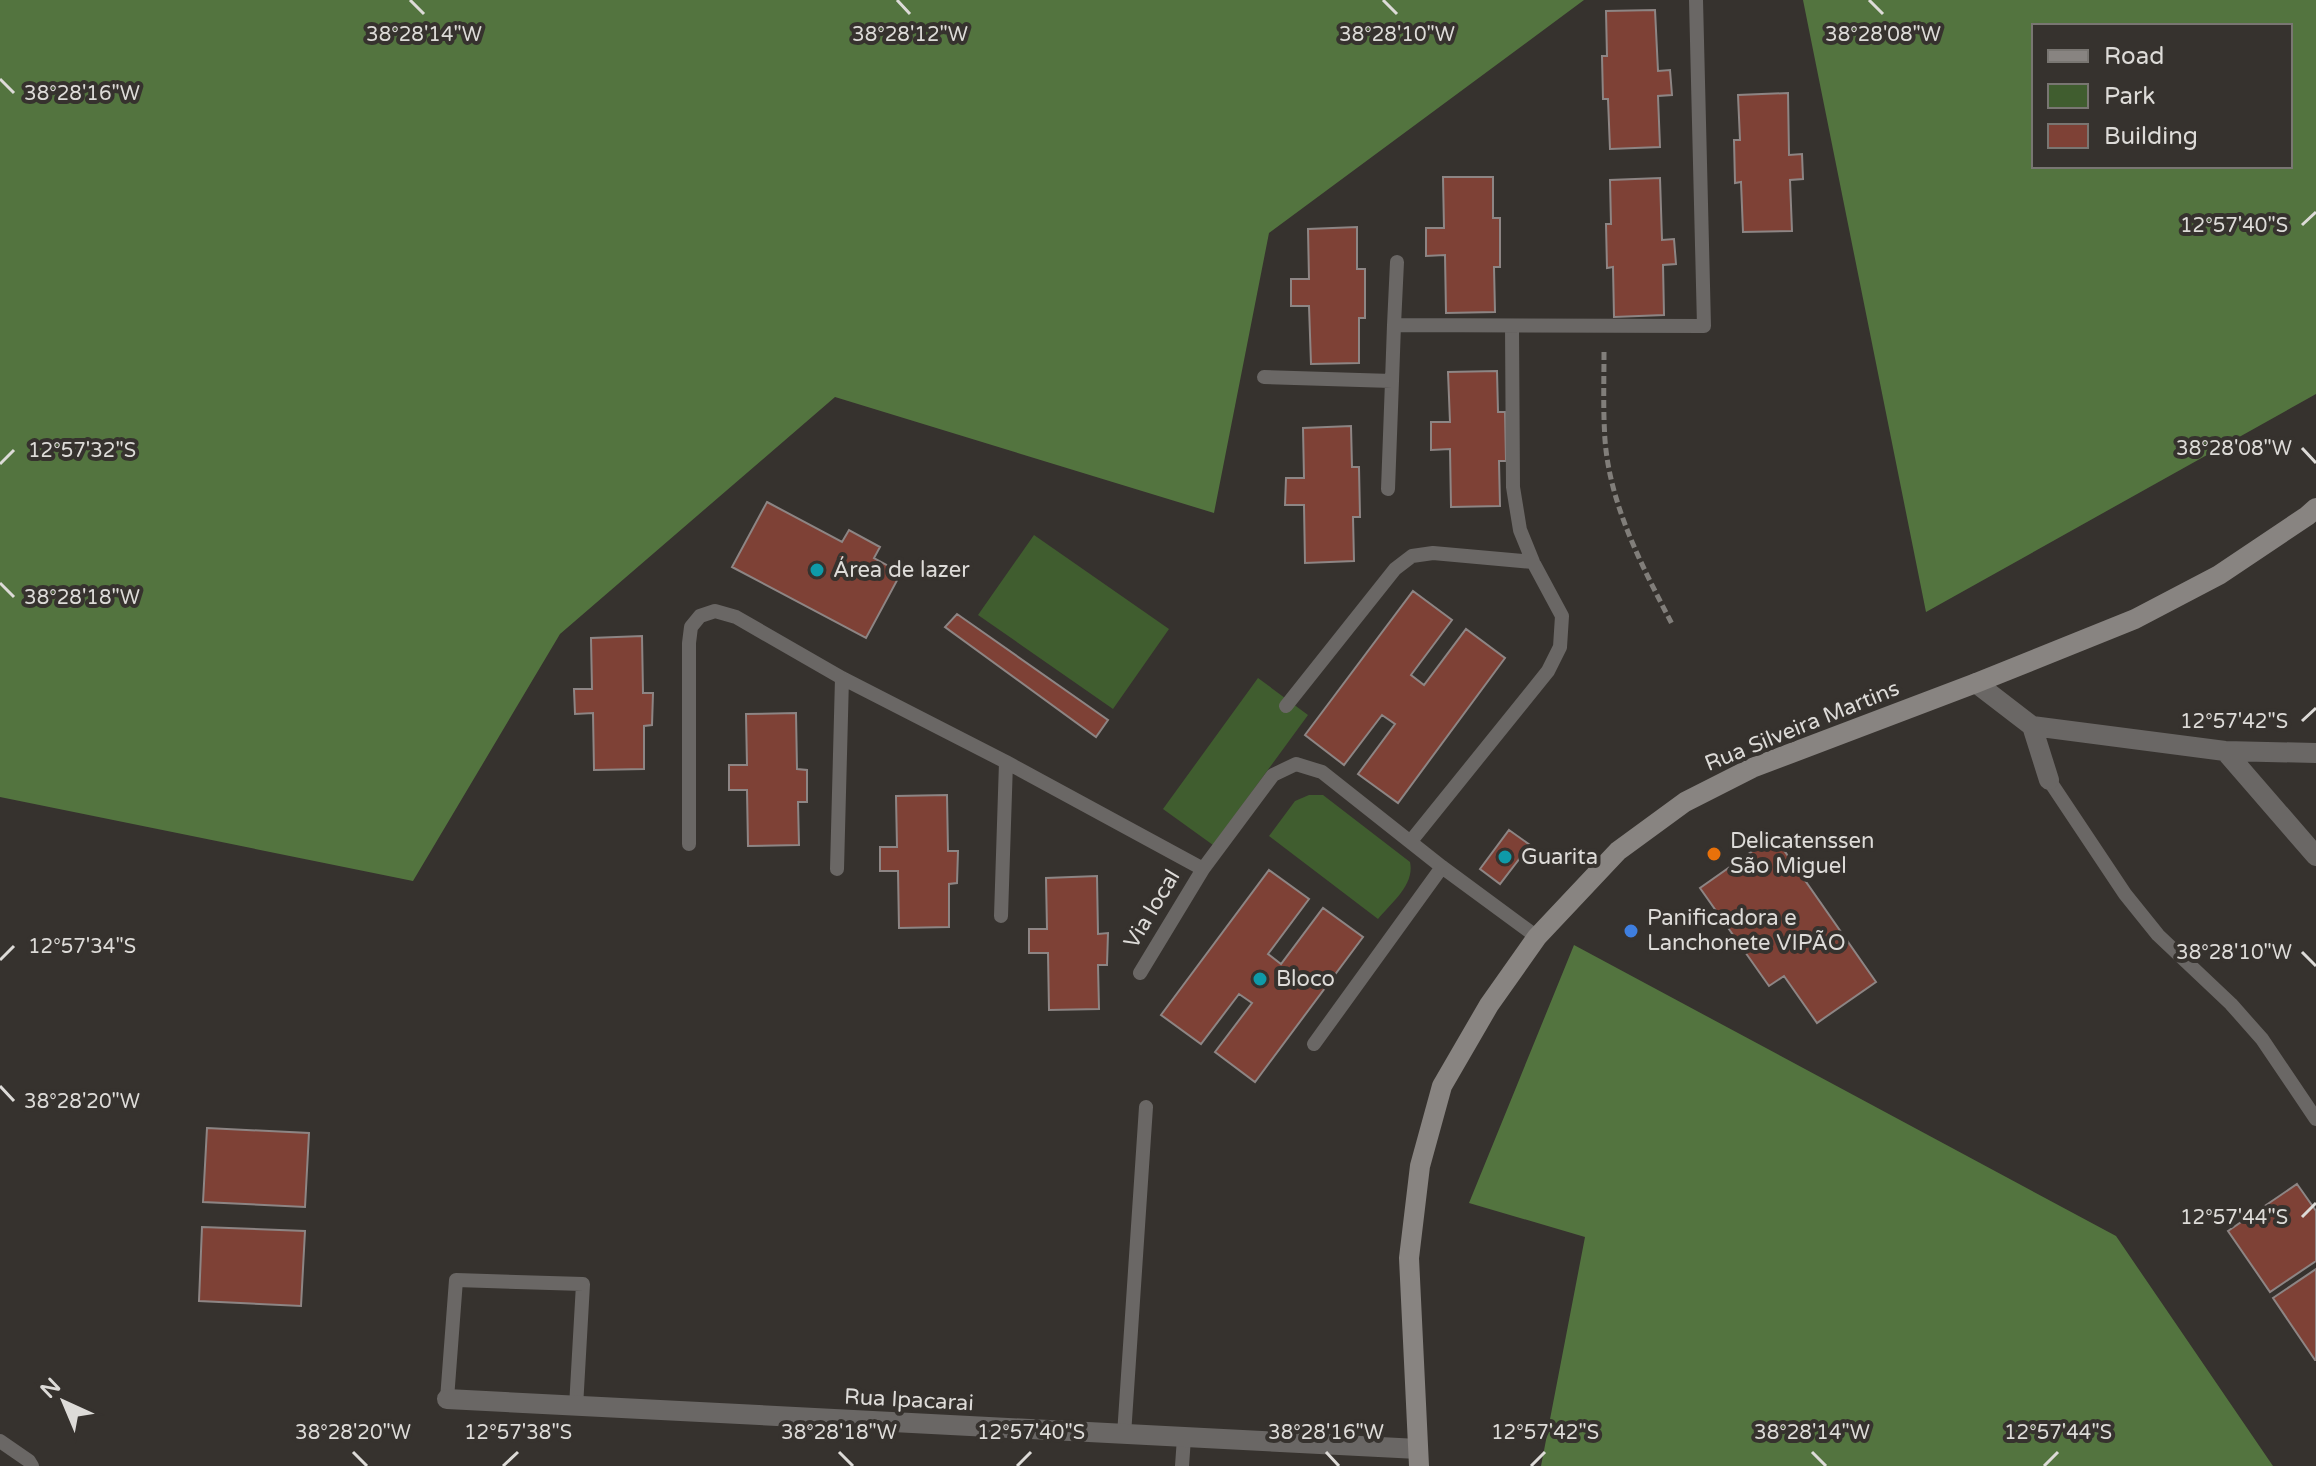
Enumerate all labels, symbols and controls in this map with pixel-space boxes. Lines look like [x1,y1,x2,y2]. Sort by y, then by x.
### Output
text: 38°28'14"W [366,23,482,47]
text: 38°28'12"W [852,23,968,47]
text: 38°28'10"W [1339,23,1455,47]
text: 38°28'08"W [1825,23,1941,47]
legend [2032,24,2292,168]
text: Road [2104,42,2164,71]
text: 38°28'16"W [24,82,140,106]
text: Park [2104,82,2155,111]
text: Building [2104,122,2198,151]
text: 12°57'40"S [2180,214,2288,238]
text: 38°28'08"W [2176,437,2292,461]
text: 12°57'32"S [28,439,136,463]
place label: Área de lazer [833,556,970,583]
marker: Área de lazer [808,561,826,579]
text: 38°28'18"W [24,586,140,610]
street label: Rua Silveira Martins [1701,675,1903,777]
text: 12°57'42"S [2180,710,2288,734]
place label: Delicatenssen São Miguel [1730,828,1874,879]
place label: Guarita [1521,844,1598,870]
marker: Delicatenssen São Miguel [1705,845,1723,863]
marker: Guarita [1496,848,1514,866]
street label: Via local [1118,865,1186,953]
place label: Panificadora e Lanchonete VIPÃO [1647,905,1846,956]
marker: Panificadora e Lanchonete VIPÃO [1622,922,1640,940]
text: 12°57'34"S [28,935,136,959]
text: 38°28'10"W [2176,941,2292,965]
place label: Bloco [1276,966,1335,992]
marker: Bloco [1251,970,1269,988]
text: 38°28'20"W [24,1090,140,1114]
text: 12°57'44"S [2180,1206,2288,1230]
north arrow [24,1362,104,1442]
text: N [35,1373,66,1404]
street label: Rua Ipacarai [844,1384,974,1416]
text: 38°28'20"W [295,1421,411,1445]
text: 12°57'38"S [464,1421,572,1445]
text: 38°28'18"W [781,1421,897,1445]
text: 12°57'40"S [977,1421,1085,1445]
text: 38°28'16"W [1268,1421,1384,1445]
text: 12°57'42"S [1491,1421,1599,1445]
text: 38°28'14"W [1754,1421,1870,1445]
text: 12°57'44"S [2004,1421,2112,1445]

